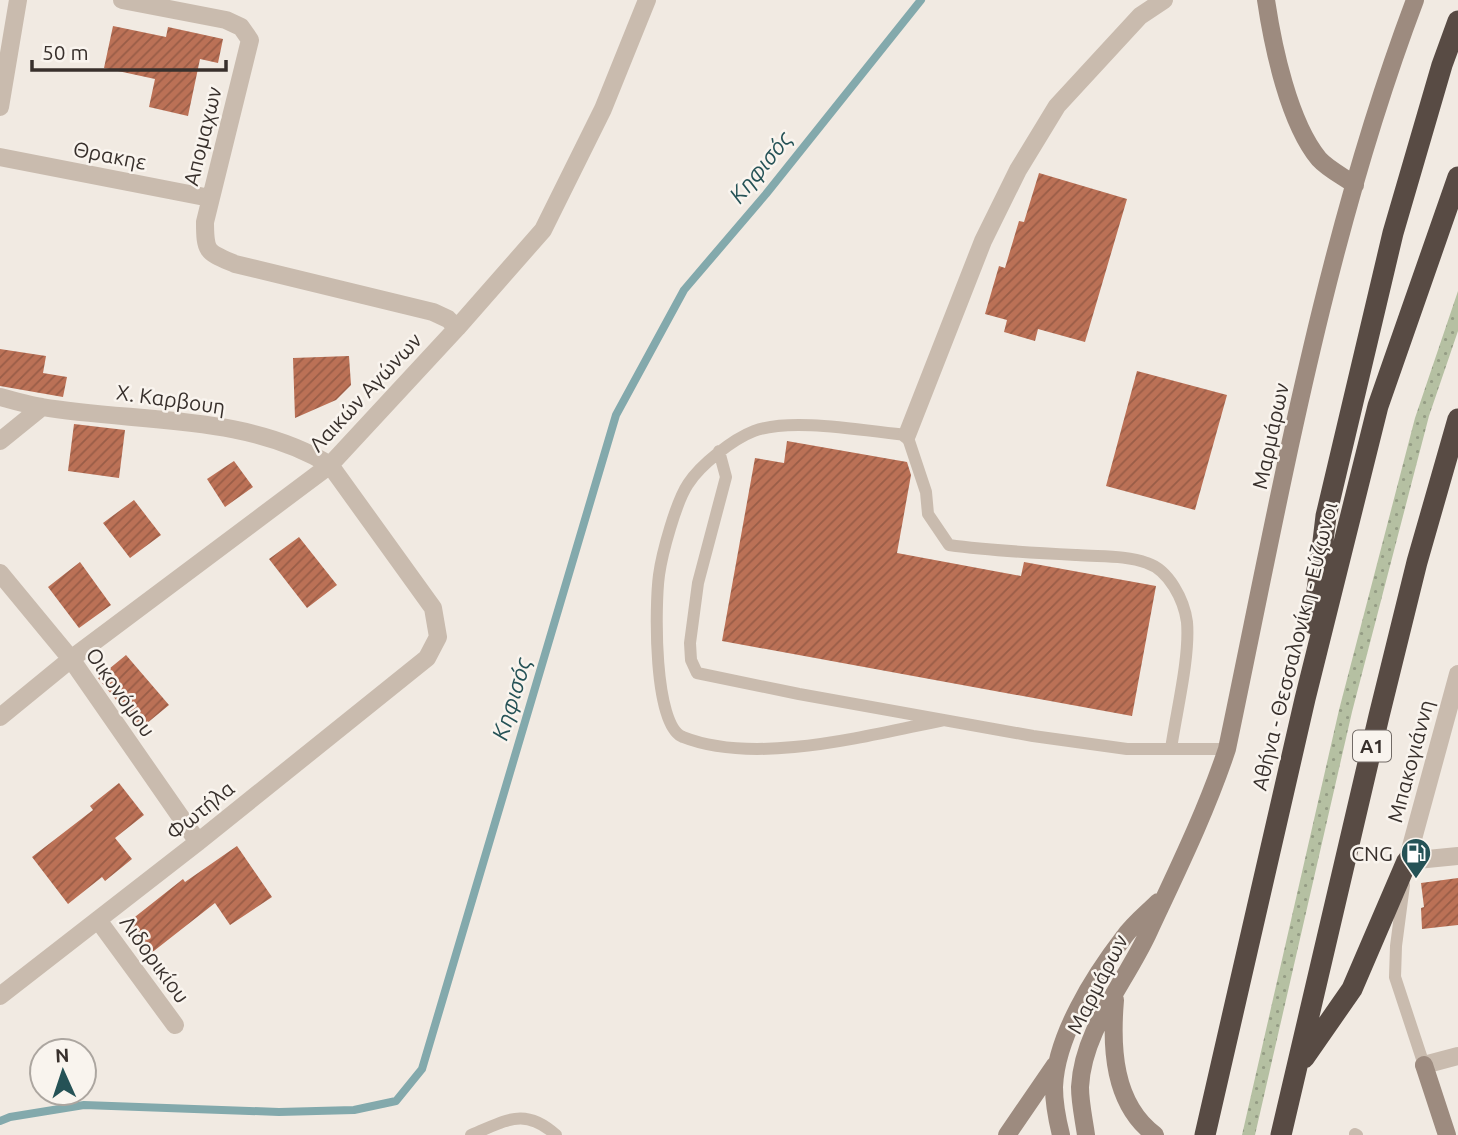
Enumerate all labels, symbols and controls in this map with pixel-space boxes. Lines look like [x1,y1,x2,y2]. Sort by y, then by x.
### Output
scale bar [32,28,226,72]
text: 50 m [42,40,89,64]
street label: Απομαχων [178,84,226,188]
water label: Κηφισός [724,125,798,208]
street label: Θρακηε [71,136,149,174]
street label: Λαικών Αγώνων [304,328,426,456]
street label: Χ. Καρβουη [115,379,227,419]
street label: Μαρμάρων [1247,381,1293,491]
street label: Αθήνα - Θεσσαλονίκη - Εύζωνοι [1247,499,1341,793]
street label: Οικονόμου [82,643,160,741]
water label: Κηφισός [487,654,537,743]
street label: Μπακογιάννη [1382,697,1438,825]
road number: Α1 [1353,730,1391,762]
street label: Φωτήλα [161,775,239,844]
fuel station icon: CNG [1399,836,1433,880]
place label: CNG [1351,841,1393,865]
street label: Λιδορικίου [115,911,195,1007]
street label: Μαρμάρων [1062,930,1132,1038]
north arrow [28,1037,98,1107]
text: N [54,1044,70,1066]

